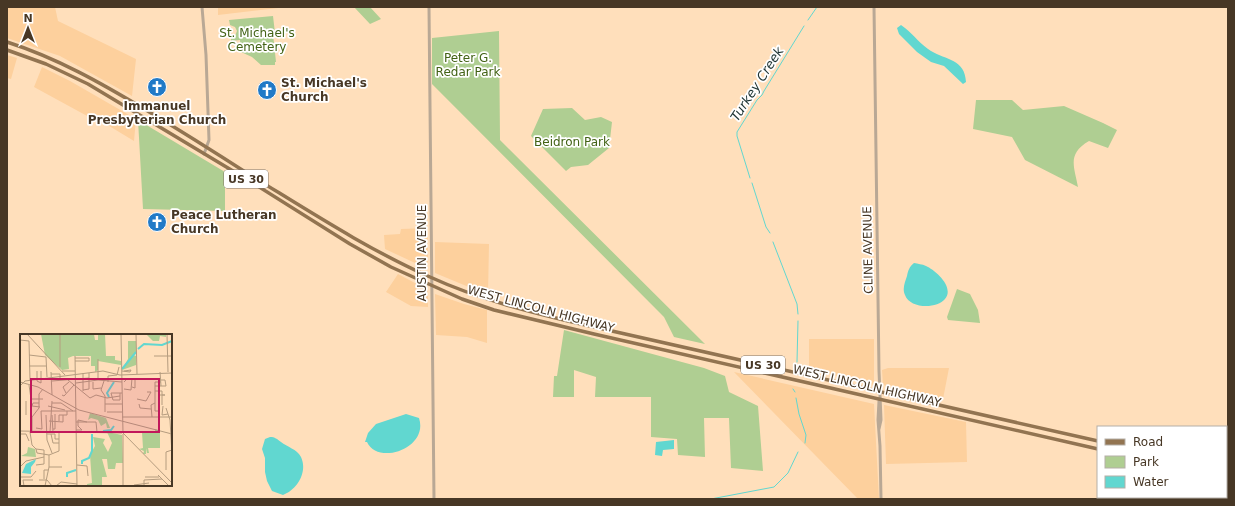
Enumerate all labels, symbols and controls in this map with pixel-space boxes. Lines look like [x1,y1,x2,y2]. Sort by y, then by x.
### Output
north arrow [8,8,48,48]
text: N [23,12,33,25]
park label: St. Michael's Cemetery [219,26,295,54]
water label: Turkey Creek [727,44,787,124]
park label: Peter G. Redar Park [436,51,500,79]
church icon: Immanuel Presbyterian Church [146,76,168,98]
place label: St. Michael's Church [281,76,367,104]
church icon: St. Michael's Church [256,79,278,101]
place label: Immanuel Presbyterian Church [88,99,226,127]
park label: Beidron Park [534,135,610,149]
road number: US 30 [224,170,268,188]
street label: AUSTIN AVENUE [415,205,429,301]
street label: CLINE AVENUE [860,206,876,294]
place label: Peace Lutheran Church [171,208,277,236]
church icon: Peace Lutheran Church [146,211,168,233]
street label: WEST LINCOLN HIGHWAY [466,283,617,336]
inset map [20,334,172,486]
road number: US 30 [741,356,785,374]
street label: WEST LINCOLN HIGHWAY [792,362,943,410]
legend [1097,426,1227,498]
text: Road [1133,435,1163,449]
text: Park [1133,455,1159,469]
text: Water [1133,475,1169,489]

